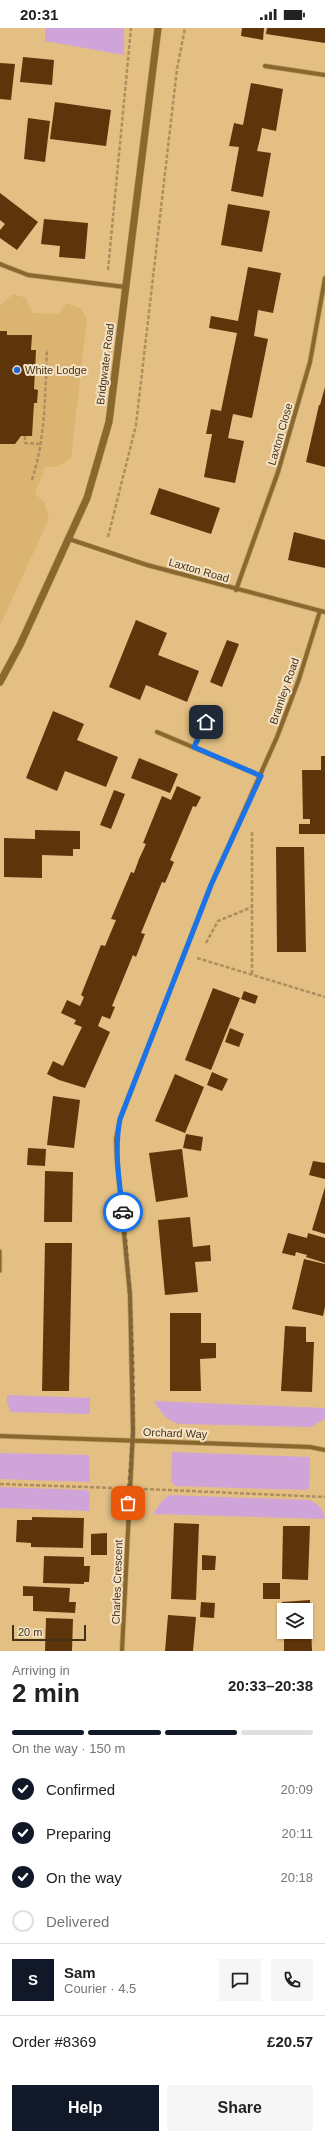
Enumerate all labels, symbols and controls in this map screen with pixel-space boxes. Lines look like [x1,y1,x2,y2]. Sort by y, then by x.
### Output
text: 20:31 [20,6,58,23]
street label: Bridgwater Road [94,323,116,405]
place label: White Lodge [25,364,87,376]
marker: White Lodge [12,365,22,375]
street label: Laxton Close [265,401,295,467]
street label: Laxton Road [167,556,231,584]
street label: Bramley Road [267,656,301,726]
pin [189,705,223,739]
icon: home [195,711,217,733]
courier [103,1192,143,1232]
icon: car [112,1201,134,1223]
street label: Orchard Way [143,1426,208,1440]
pin [111,1486,145,1520]
icon: bag [117,1492,139,1514]
street label: Charles Crescent [110,1539,124,1625]
map controls [277,1603,313,1639]
button: layers [277,1603,313,1639]
scale bar [12,1623,86,1642]
text: 20 m [18,1626,42,1638]
text: Arriving in [12,1663,70,1678]
text: 20:33–20:38 [228,1677,313,1694]
text: 2 min [12,1678,80,1708]
text: On the way · 150 m [12,1741,125,1756]
icon: check [12,1778,34,1800]
text: Confirmed [46,1781,115,1798]
text: 20:09 [280,1782,313,1797]
icon: check [12,1822,34,1844]
text: Preparing [46,1825,111,1842]
text: 20:11 [281,1826,313,1841]
icon: check [12,1866,34,1888]
text: On the way [46,1869,122,1886]
text: 20:18 [280,1870,313,1885]
text: Delivered [46,1913,109,1930]
button: chat [219,1959,261,2001]
button: phone [271,1959,313,2001]
text: Sam [64,1964,96,1981]
text: S [28,1971,38,1988]
text: Courier · 4.5 [64,1981,136,1996]
text: Order #8369 [12,2033,96,2050]
text: £20.57 [267,2033,313,2050]
button: Help [12,2085,159,2131]
button: Share [167,2085,313,2131]

